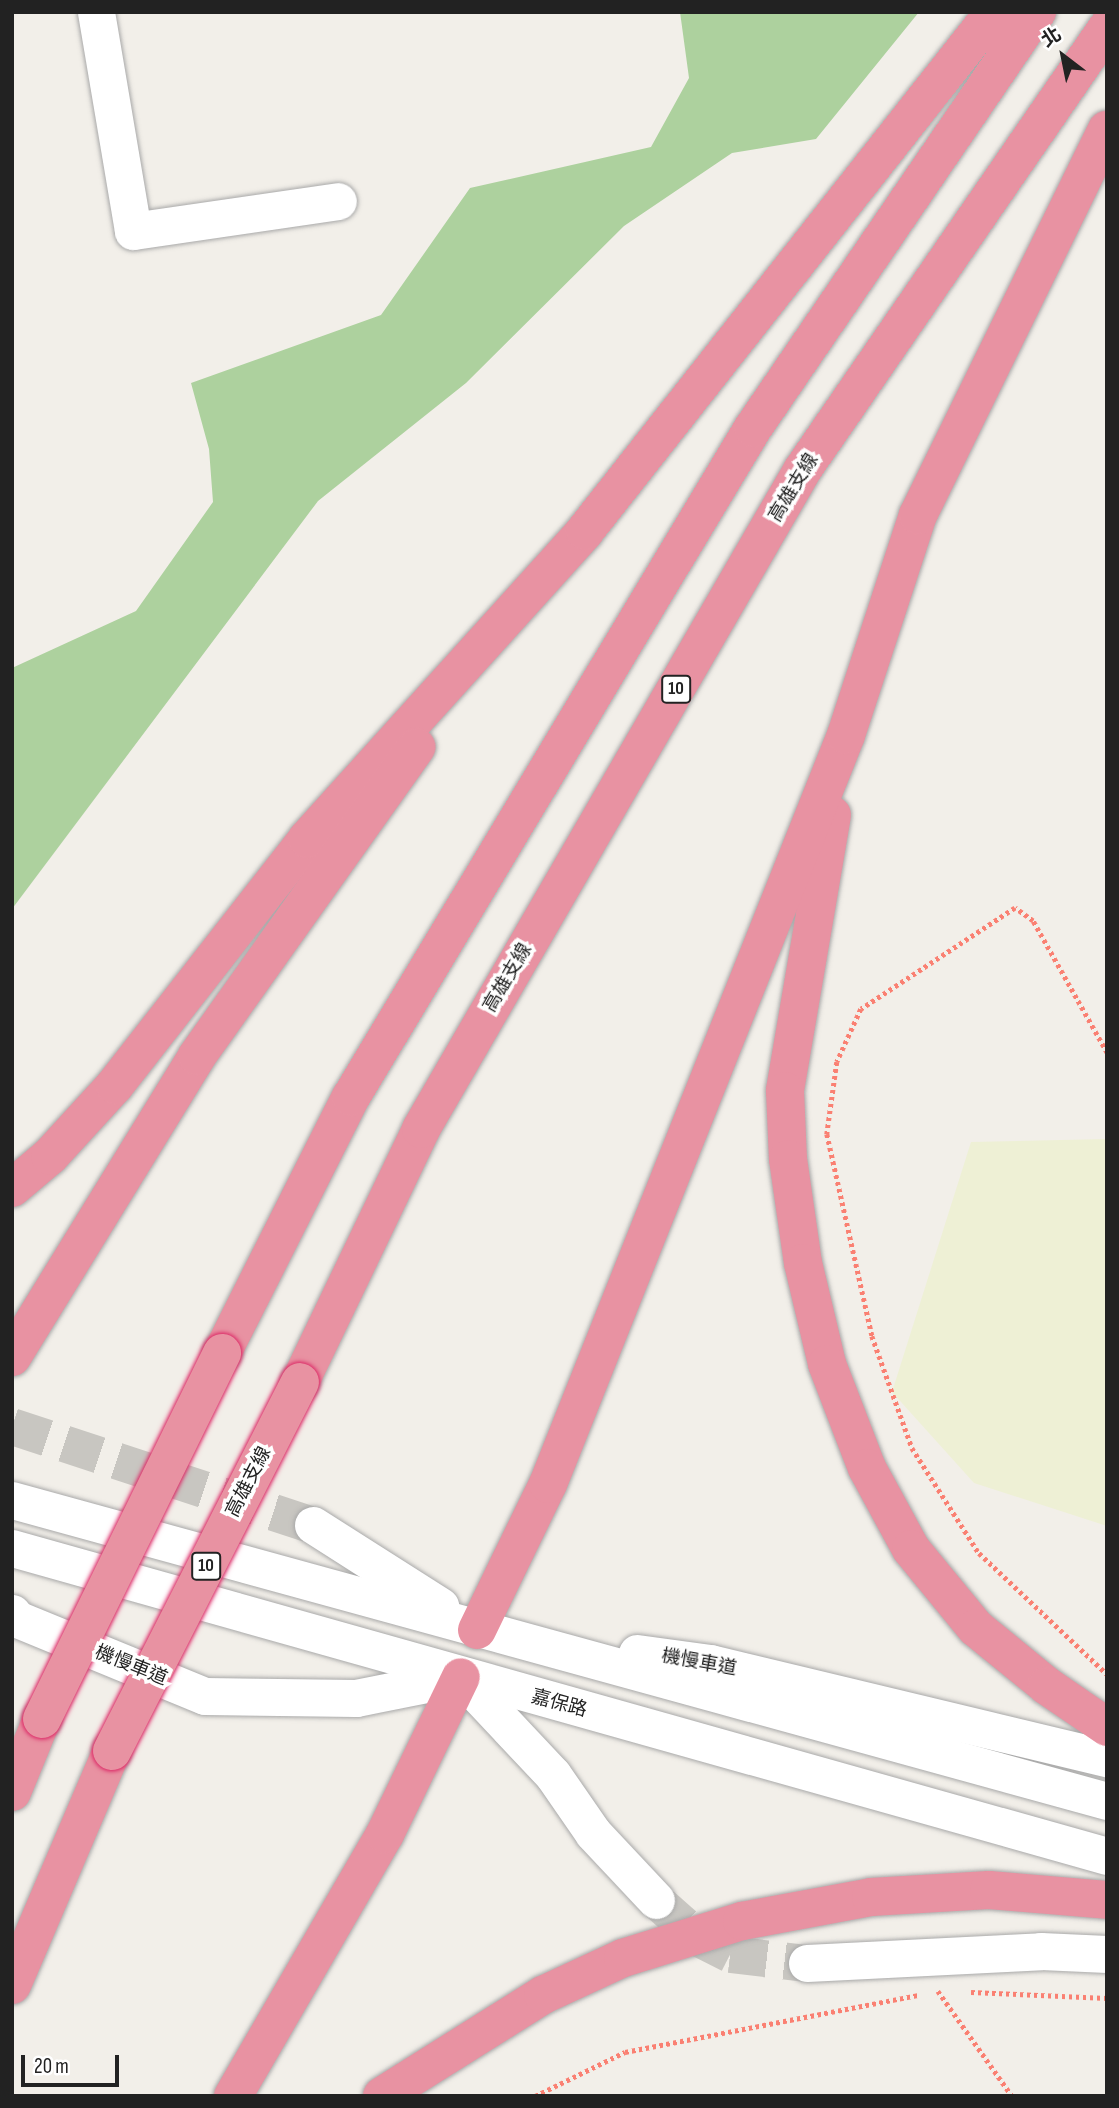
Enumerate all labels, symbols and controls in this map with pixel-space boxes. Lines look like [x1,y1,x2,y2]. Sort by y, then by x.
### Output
north arrow [1028,21,1098,91]
text: 北 [1037,23,1066,53]
street label: 高雄支線 [765,450,823,526]
road number: 10 [660,674,692,704]
street label: 高雄支線 [479,939,537,1017]
street label: 高雄支線 [222,1443,276,1521]
road number: 10 [190,1552,222,1581]
street label: 機慢車道 [91,1641,171,1691]
street label: 機慢車道 [660,1645,738,1681]
street label: 嘉保路 [529,1686,589,1722]
scale bar [24,2042,122,2086]
text: 20 m [34,2054,69,2079]

